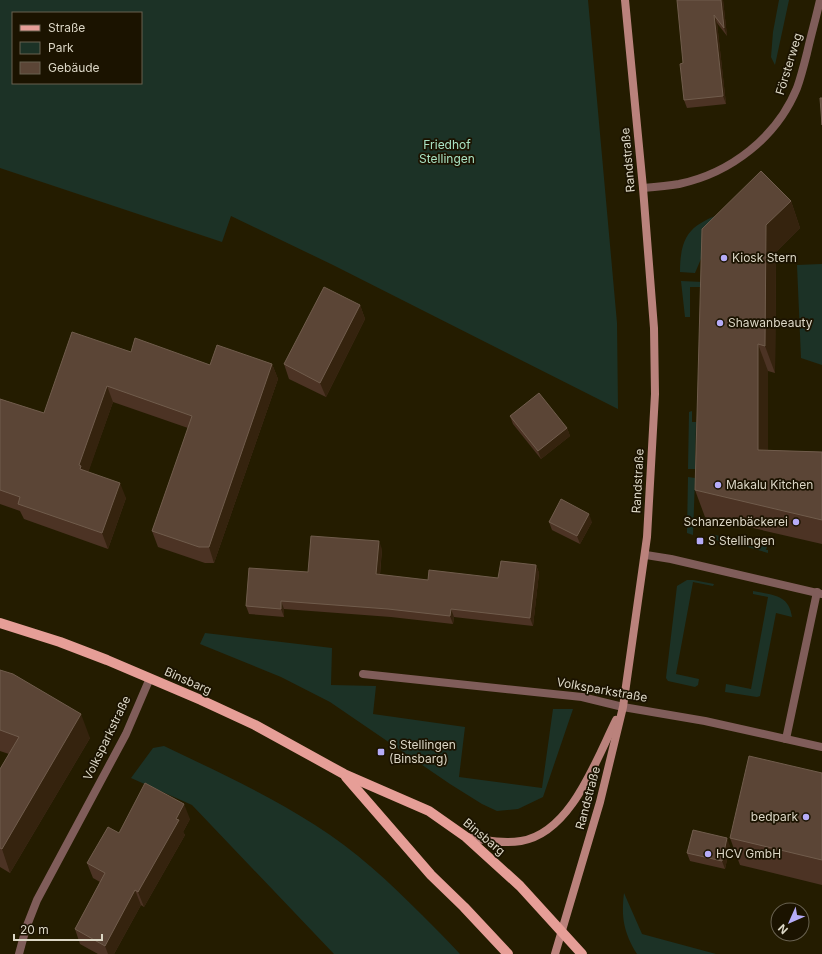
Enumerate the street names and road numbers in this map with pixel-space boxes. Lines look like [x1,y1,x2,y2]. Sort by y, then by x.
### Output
street label: Försterweg [772,31,805,97]
street label: Randstraße [617,127,638,193]
street label: Randstraße [628,448,647,514]
street label: Binsbarg [162,664,214,698]
street label: Volksparkstraße [555,674,649,705]
street label: Volksparkstraße [80,693,133,782]
street label: Randstraße [572,765,603,831]
street label: Binsbarg [460,815,508,858]

